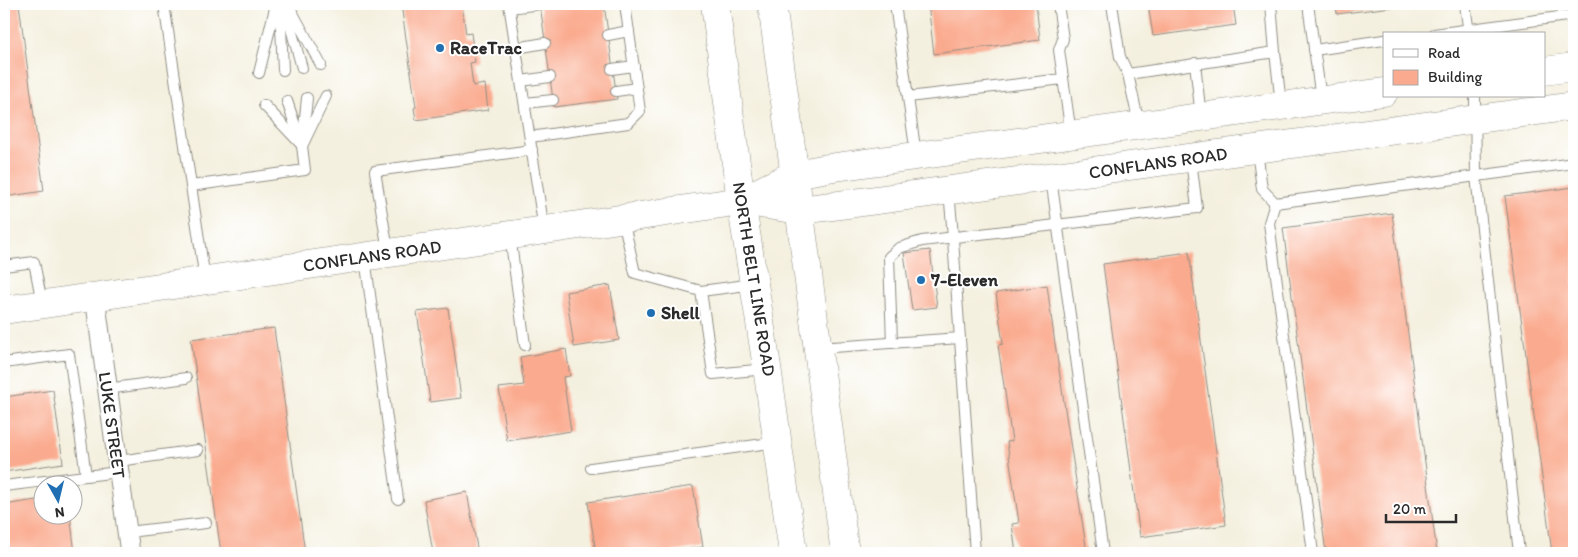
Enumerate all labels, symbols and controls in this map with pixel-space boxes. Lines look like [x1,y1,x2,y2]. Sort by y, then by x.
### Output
legend [1383,32,1546,98]
place label: RaceTrac [450,37,522,59]
marker: RaceTrac [434,42,446,54]
text: Road [1428,44,1461,62]
text: Building [1428,68,1482,86]
street label: CONFLANS ROAD [1087,142,1229,184]
street label: NORTH BELT LINE ROAD [728,180,780,378]
street label: CONFLANS ROAD [301,235,443,277]
place label: 7-Eleven [930,269,999,291]
marker: 7-Eleven [915,274,927,286]
place label: Shell [661,302,700,324]
marker: Shell [645,307,657,319]
street label: LUKE STREET [94,370,130,480]
north arrow [32,474,82,524]
scale bar [1386,492,1456,524]
text: 20 m [1393,500,1427,518]
text: N [54,503,66,521]

